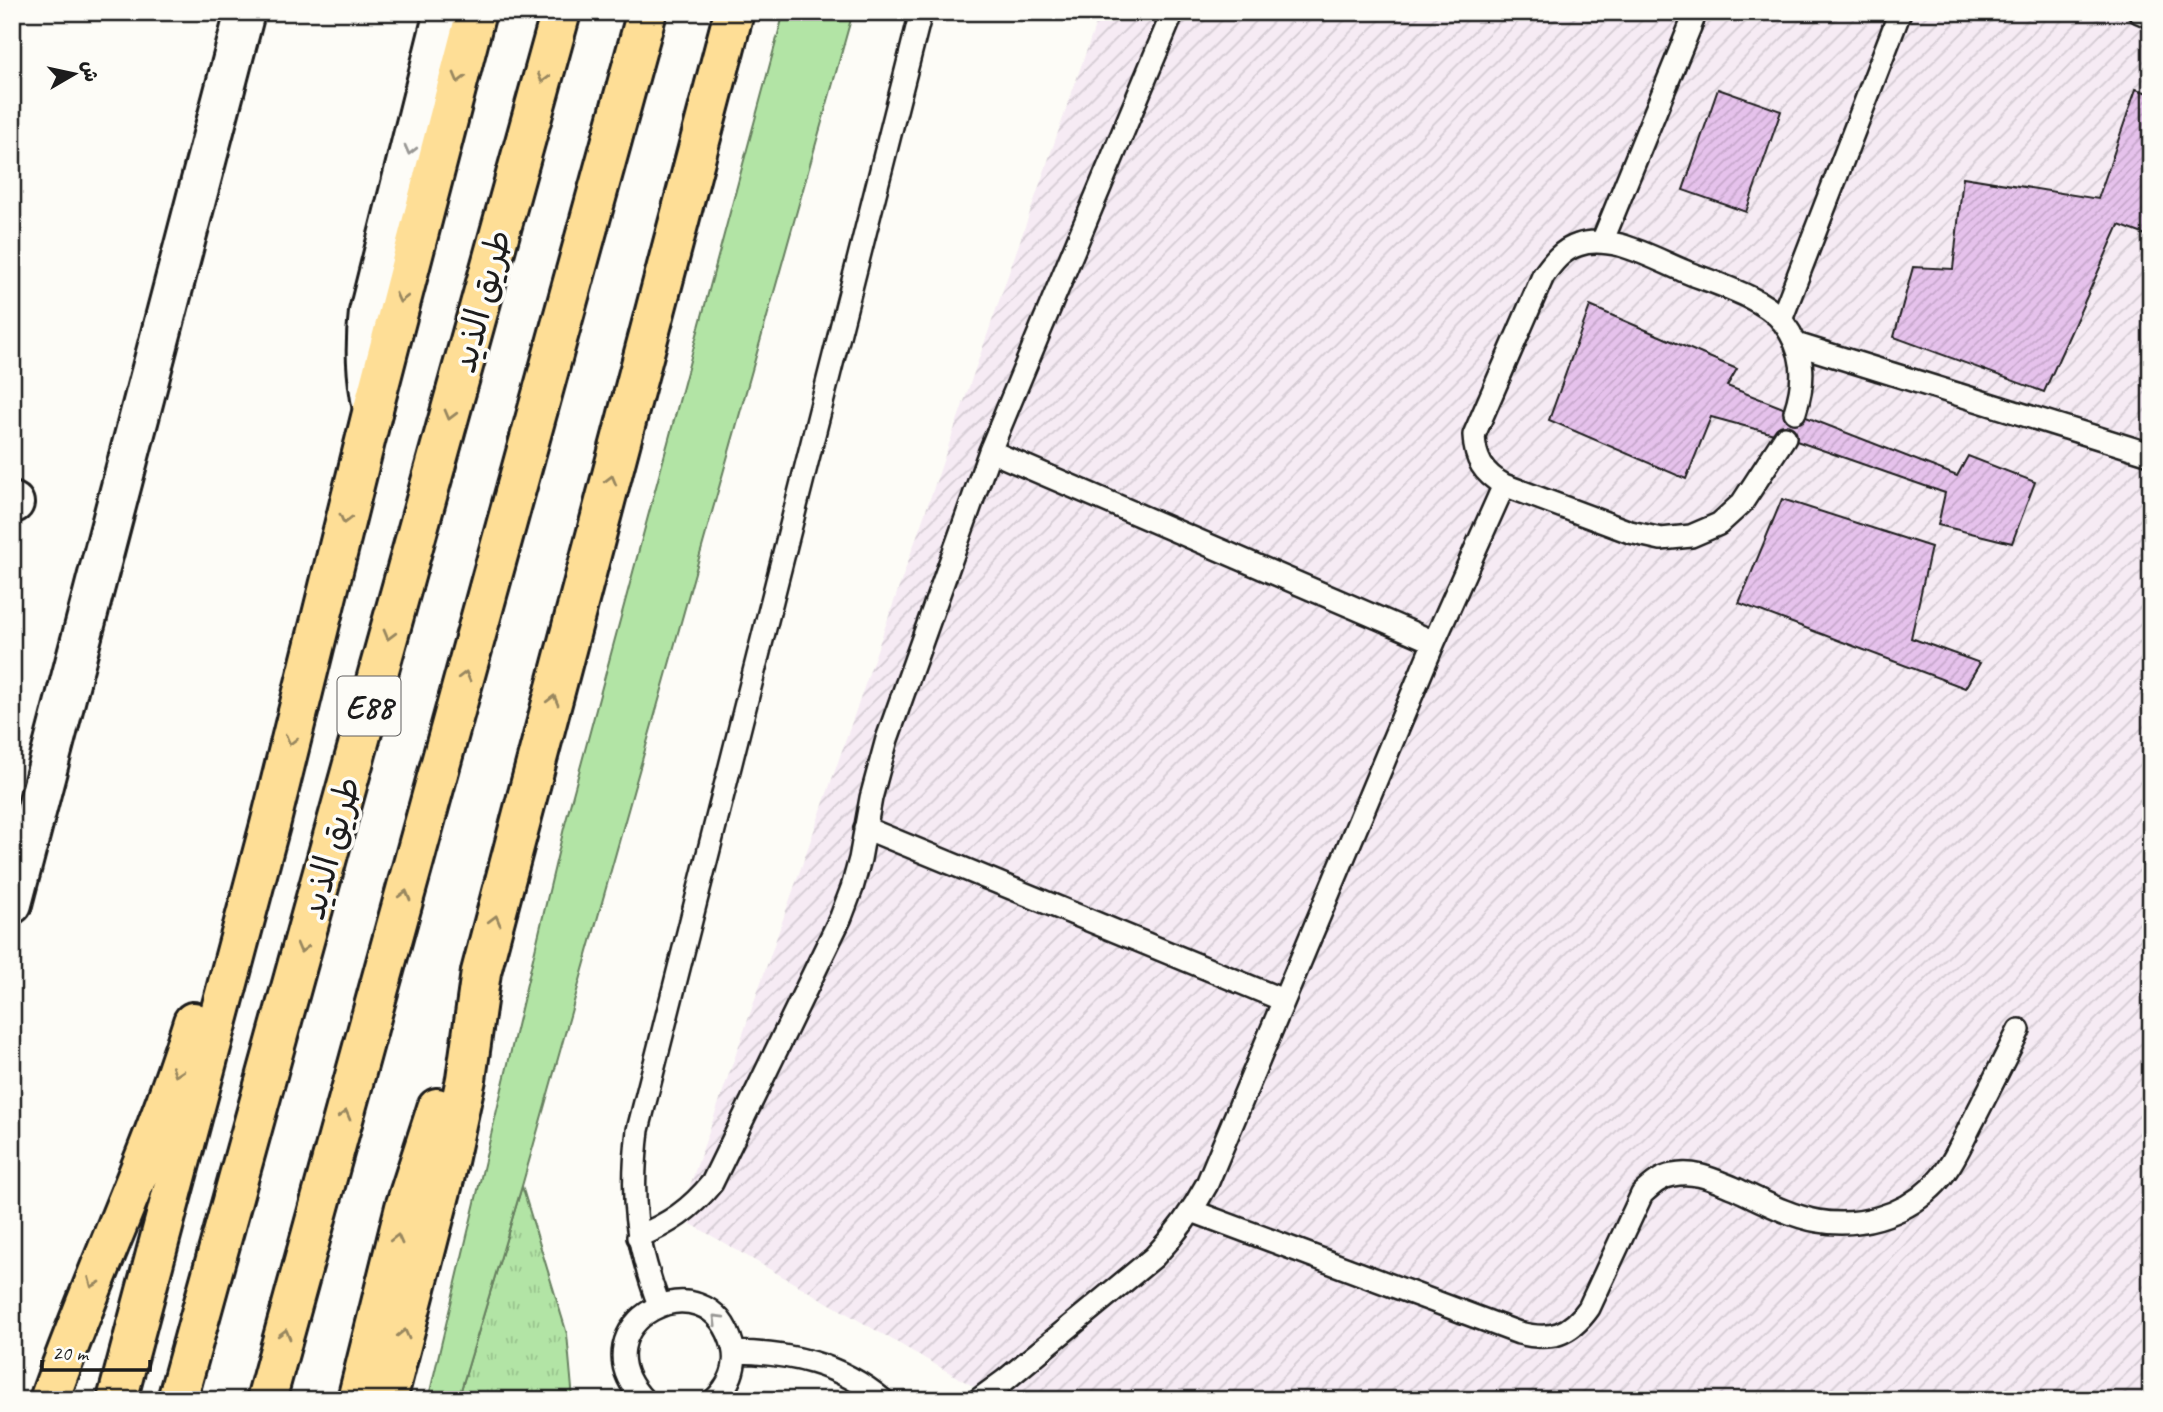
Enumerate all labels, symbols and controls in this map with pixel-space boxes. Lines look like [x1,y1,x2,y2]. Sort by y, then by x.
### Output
north arrow [38,38,108,108]
text: ش [76,59,103,84]
one-way arrow [452,72,467,84]
one-way arrow [537,72,551,84]
one-way arrow [404,144,418,156]
street label: طريق الذيد [441,225,522,377]
one-way arrow [395,292,409,304]
one-way arrow [443,409,458,421]
one-way arrow [603,475,617,487]
one-way arrow [339,513,354,525]
one-way arrow [383,629,397,641]
one-way arrow [457,670,471,682]
road number: E88 [338,677,400,736]
one-way arrow [545,695,559,707]
one-way arrow [285,734,299,746]
street label: طريق الذيد [290,772,371,924]
one-way arrow [397,889,411,901]
one-way arrow [487,914,501,926]
one-way arrow [296,942,310,954]
one-way arrow [171,1065,185,1077]
one-way arrow [336,1109,351,1121]
one-way arrow [389,1233,403,1245]
one-way arrow [87,1276,101,1288]
one-way arrow [712,1314,725,1327]
scale bar [42,1328,150,1372]
one-way arrow [276,1328,291,1340]
one-way arrow [396,1328,410,1340]
text: 20 m [52,1340,90,1366]

